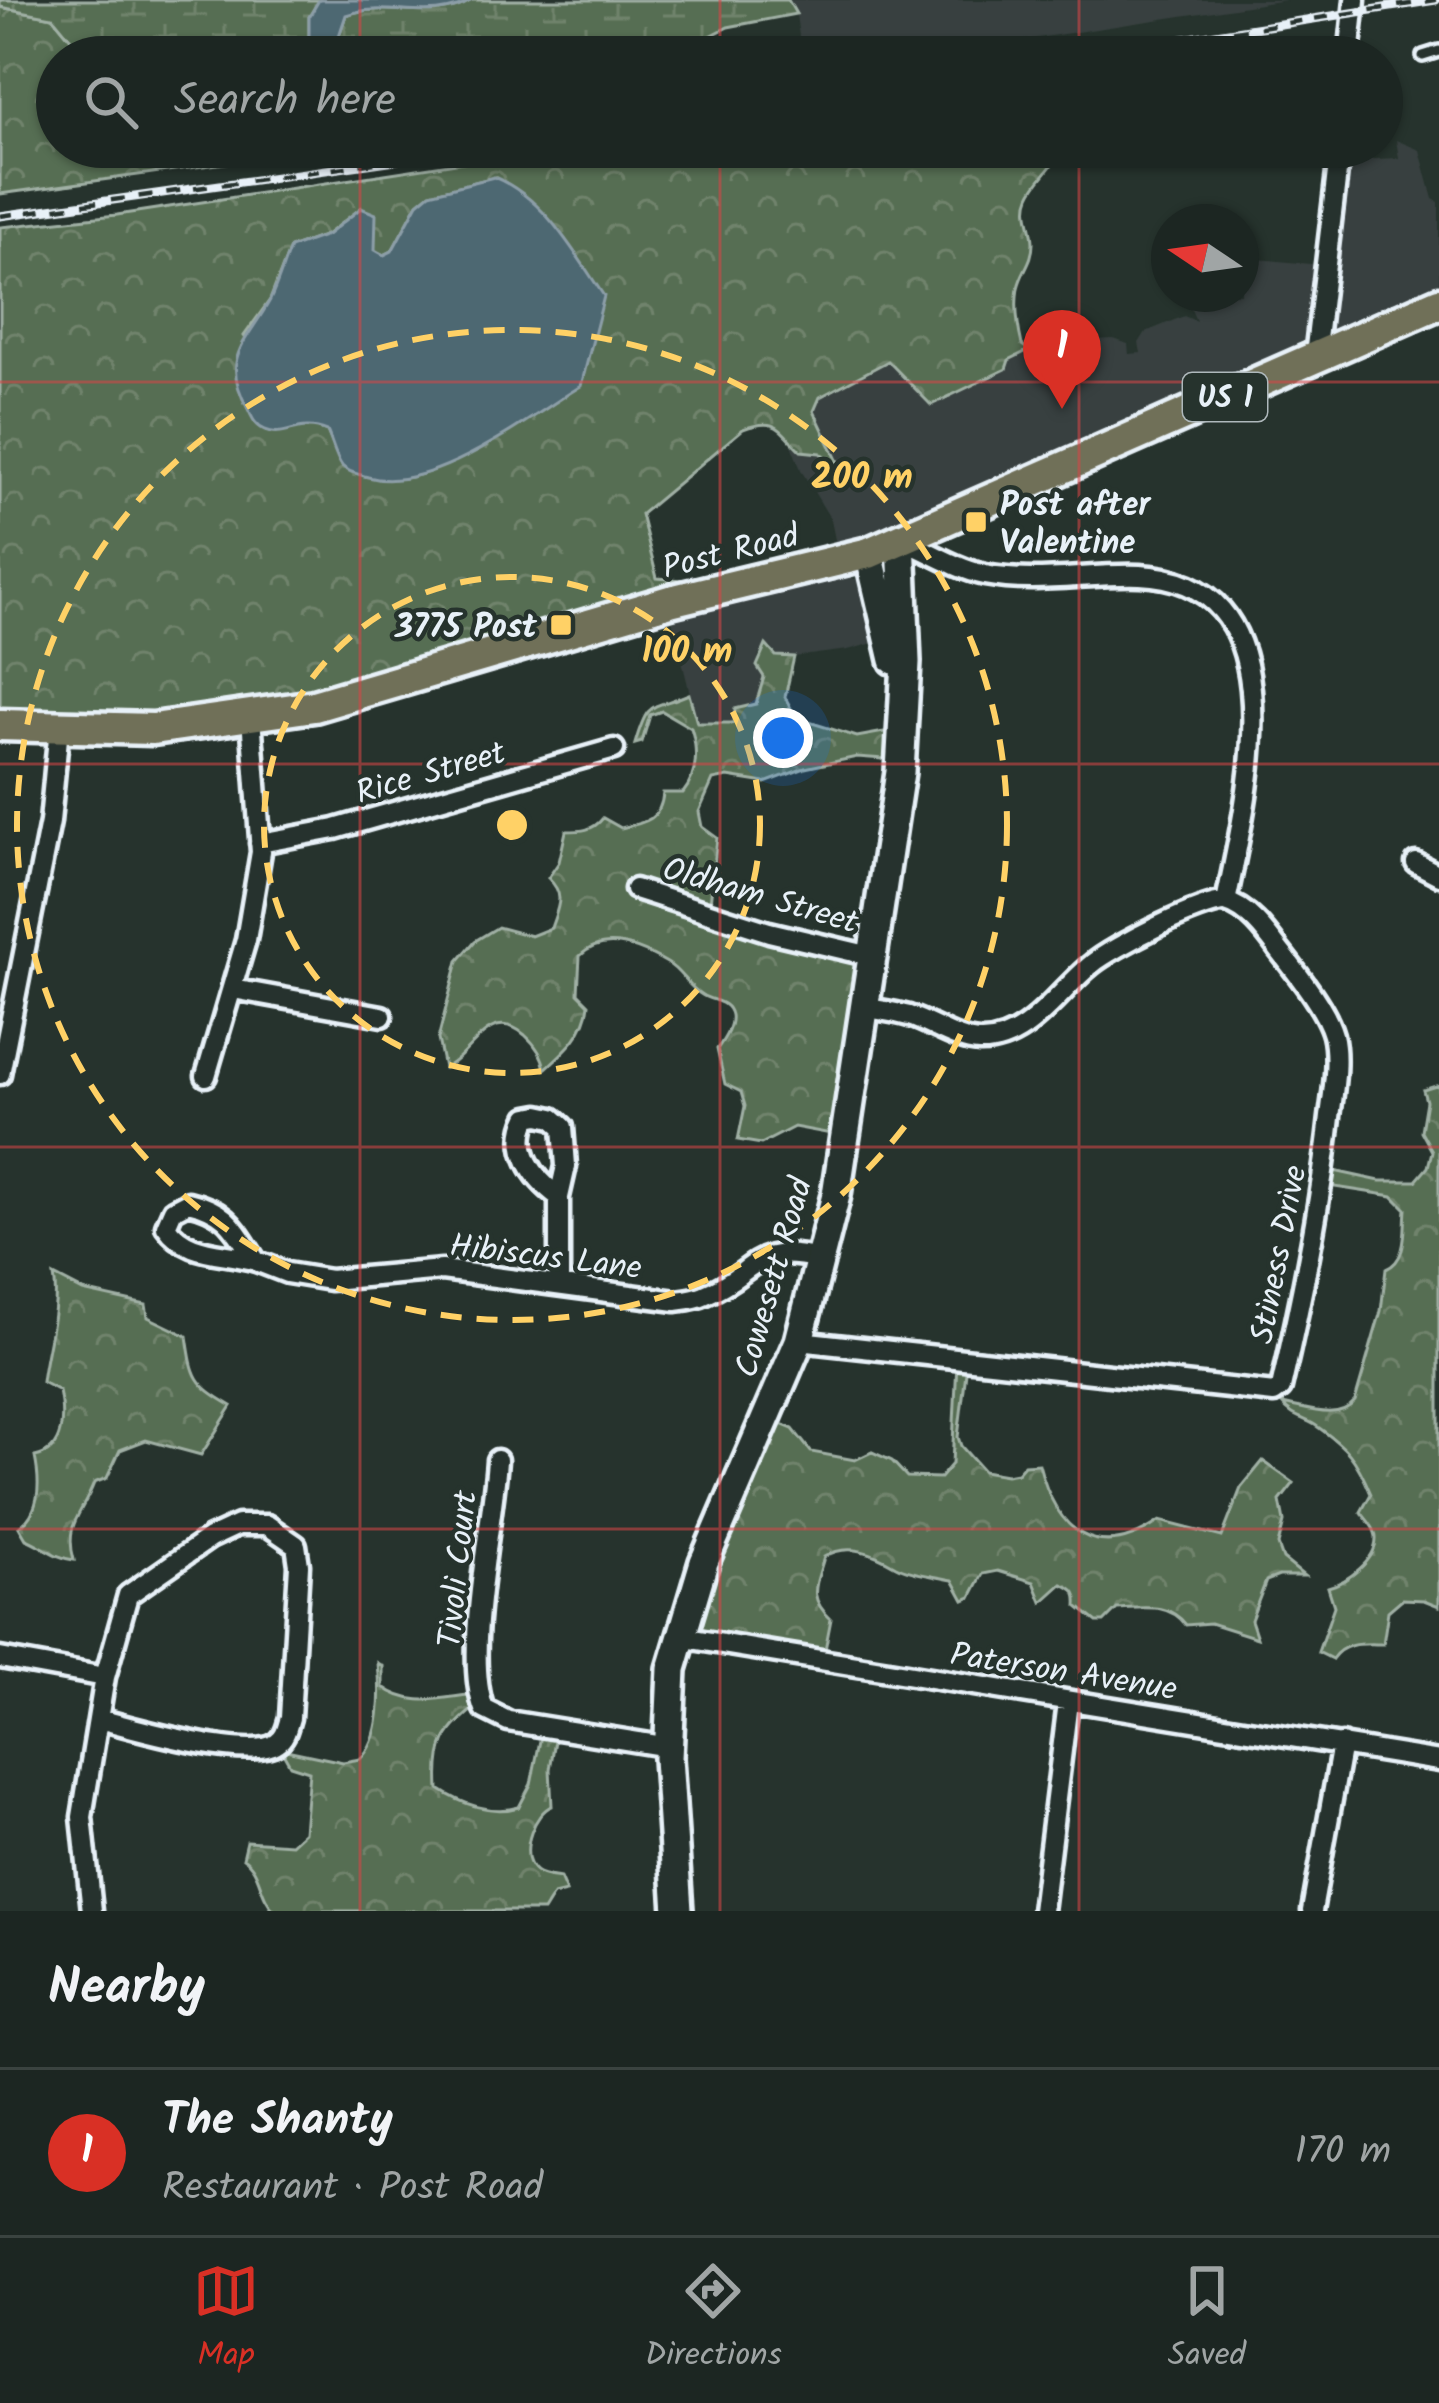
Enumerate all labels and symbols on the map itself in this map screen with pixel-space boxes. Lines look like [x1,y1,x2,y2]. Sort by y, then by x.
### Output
north arrow [1151,204,1259,312]
pin: 1 [1023,310,1101,409]
road number: US 1 [1183,373,1267,421]
text: 200 m [811,450,913,507]
place label: Post after Valentine [1000,480,1152,571]
marker: Post after Valentine [963,509,989,535]
street label: Post Road [657,510,806,596]
place label: 3775 Post [394,602,538,655]
marker: 3775 Post [548,612,574,638]
text: 100 m [641,624,733,681]
your location [753,708,813,768]
street label: Rice Street [350,727,513,821]
centre of rings [491,804,533,846]
street label: Oldham Street [656,844,865,951]
street label: Stiness Drive [1237,1161,1324,1348]
street label: Cowesett Road [722,1170,830,1384]
street label: Hibiscus Lane [447,1220,645,1297]
street label: Tivoli Court [425,1487,494,1651]
street label: Paterson Avenue [946,1629,1181,1718]

